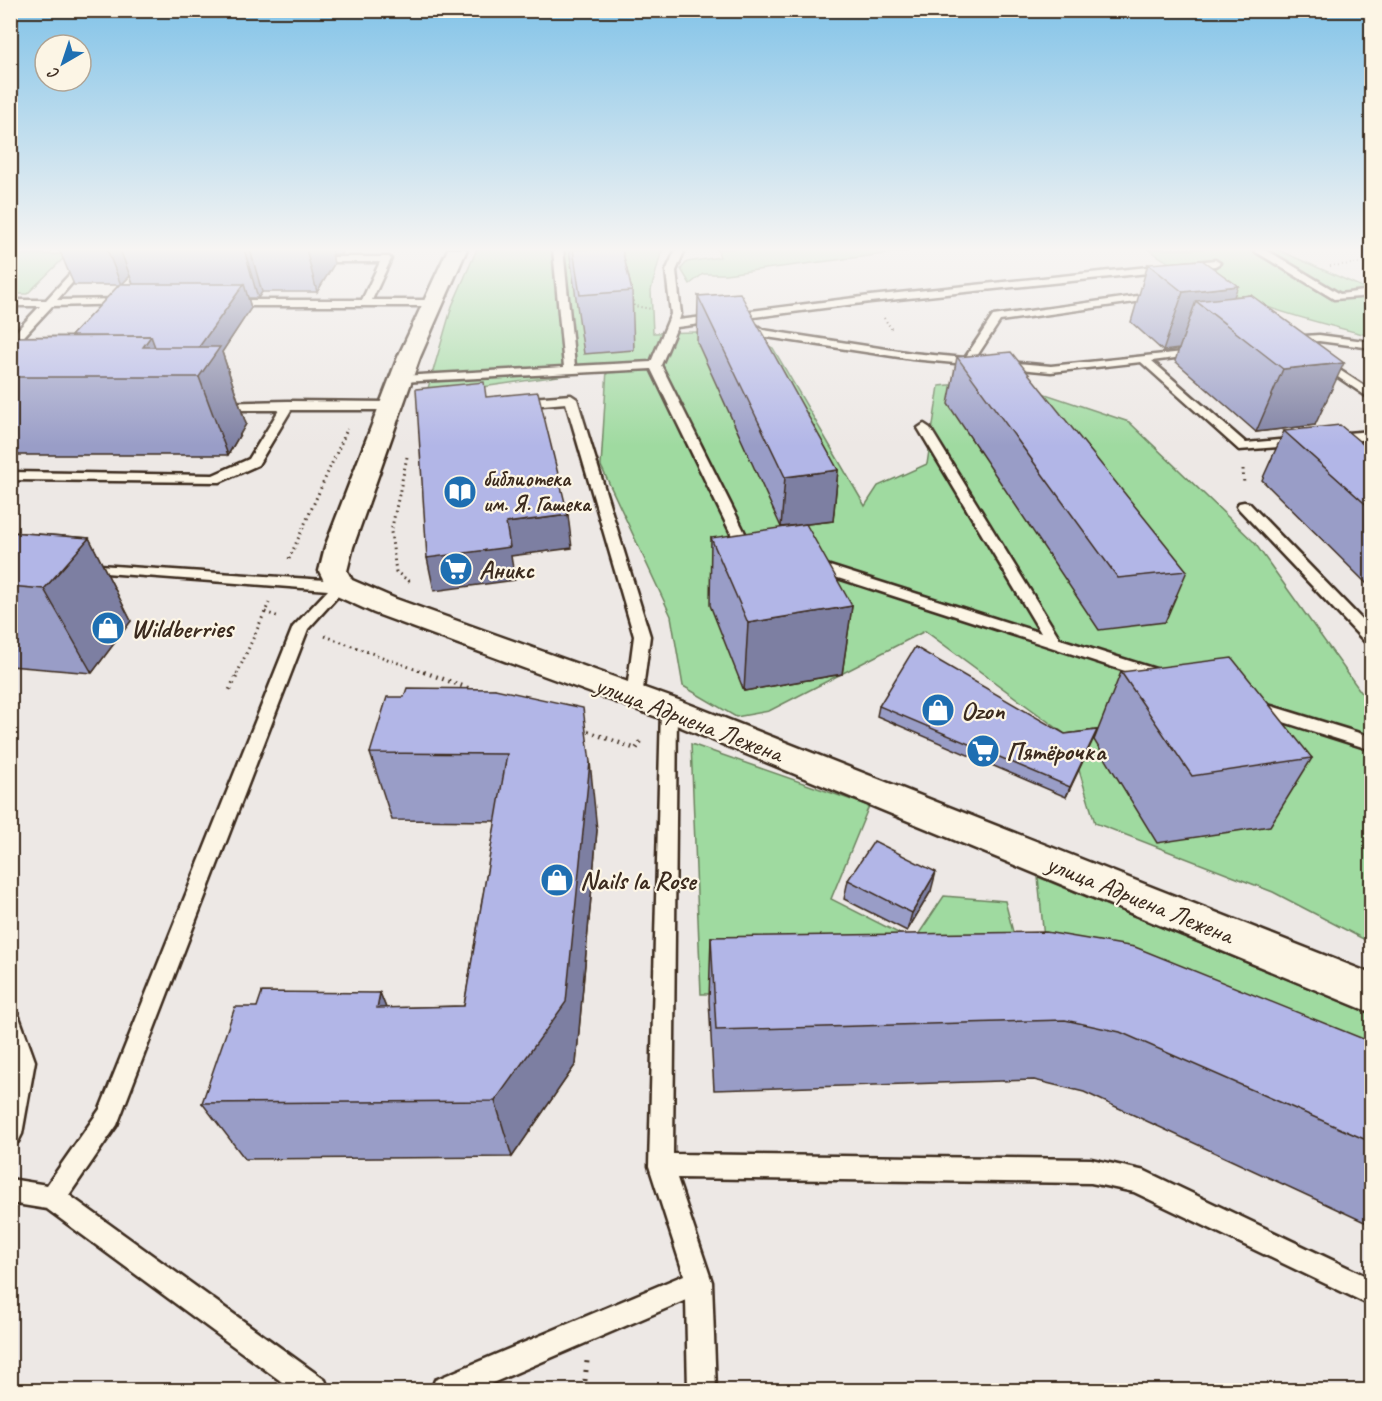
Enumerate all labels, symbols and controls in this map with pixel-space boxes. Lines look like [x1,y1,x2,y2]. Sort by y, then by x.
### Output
north arrow [33,33,93,93]
text: С [43,62,64,84]
place label: библиотека им. Я. Гашека [483,465,593,518]
library icon: библиотека им. Я. Гашека [442,474,478,510]
supermarket icon: Аникс [438,551,474,587]
place label: Аникс [479,553,535,586]
shop icon: Wildberries [90,610,126,646]
place label: Wildberries [131,612,235,645]
street label: улица Адриена Лежена [589,667,790,771]
shop icon: Ozon [920,692,956,728]
place label: Ozon [961,694,1006,727]
supermarket icon: Пятёрочка [965,733,1001,769]
place label: Пятёрочка [1006,735,1107,768]
street label: улица Адриена Лежена [1040,846,1240,952]
shop icon: Nails la Rose [539,862,575,898]
place label: Nails la Rose [580,864,698,897]

